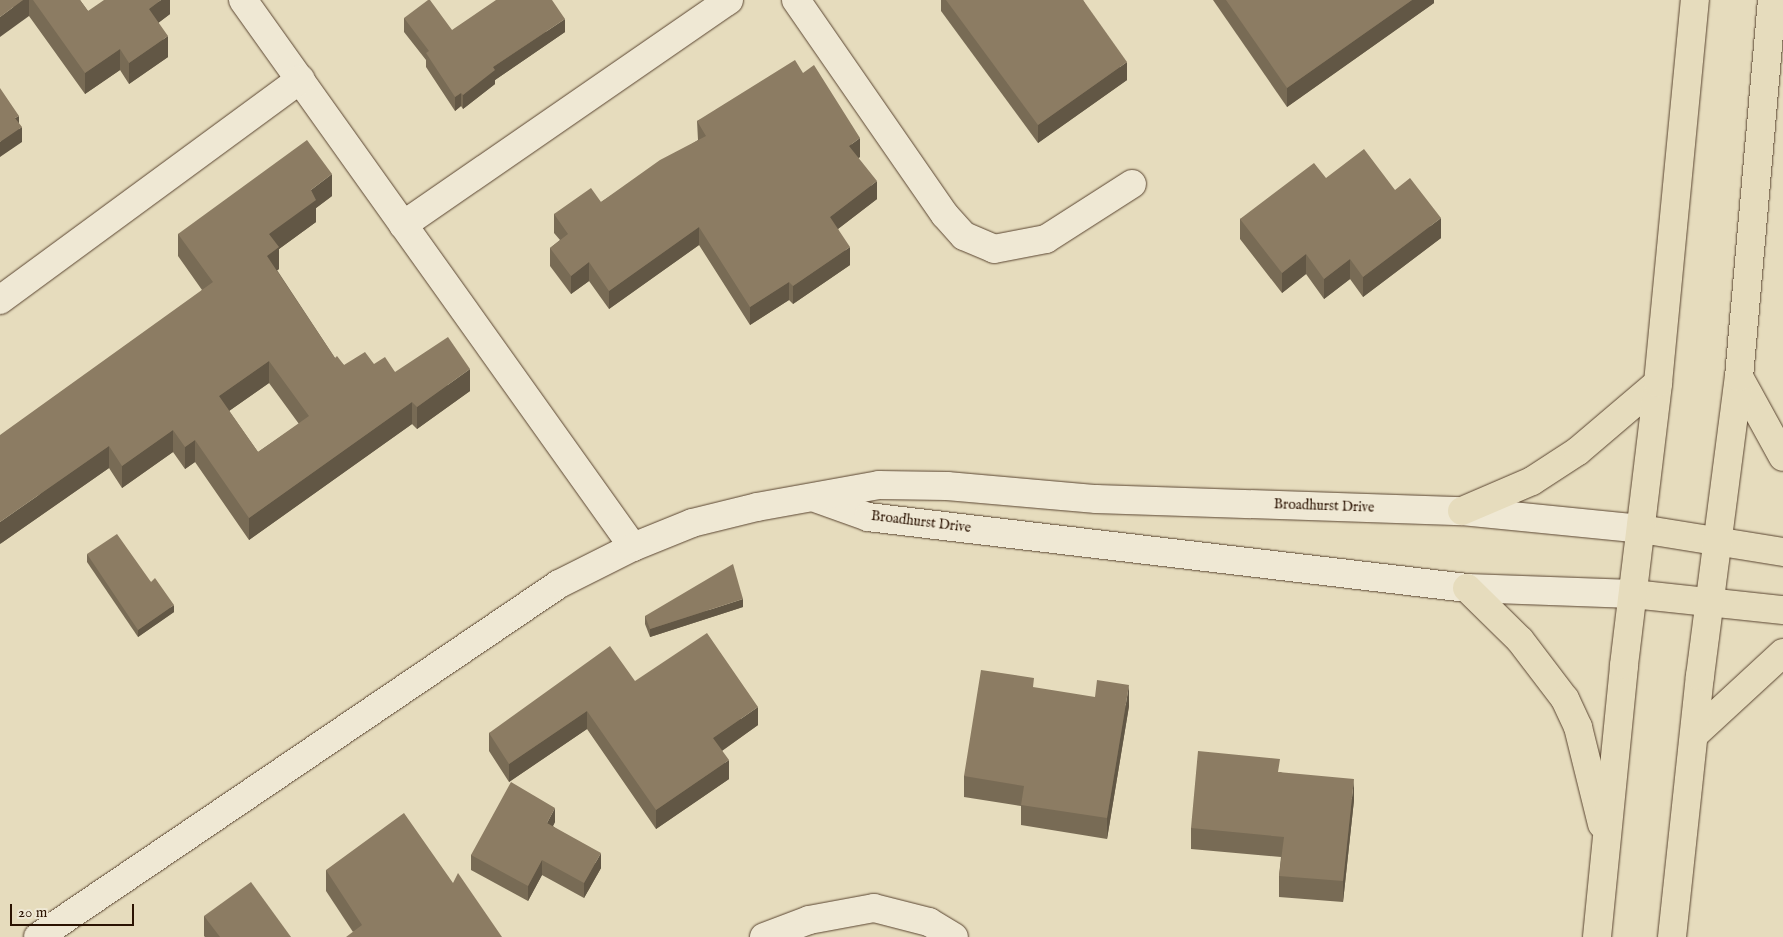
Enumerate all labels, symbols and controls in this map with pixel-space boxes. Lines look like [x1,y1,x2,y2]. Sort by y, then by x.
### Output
street label: Broadhurst Drive [1273,496,1375,516]
street label: Broadhurst Drive [870,508,972,536]
scale bar [12,894,136,926]
text: 20 m [18,903,47,922]

